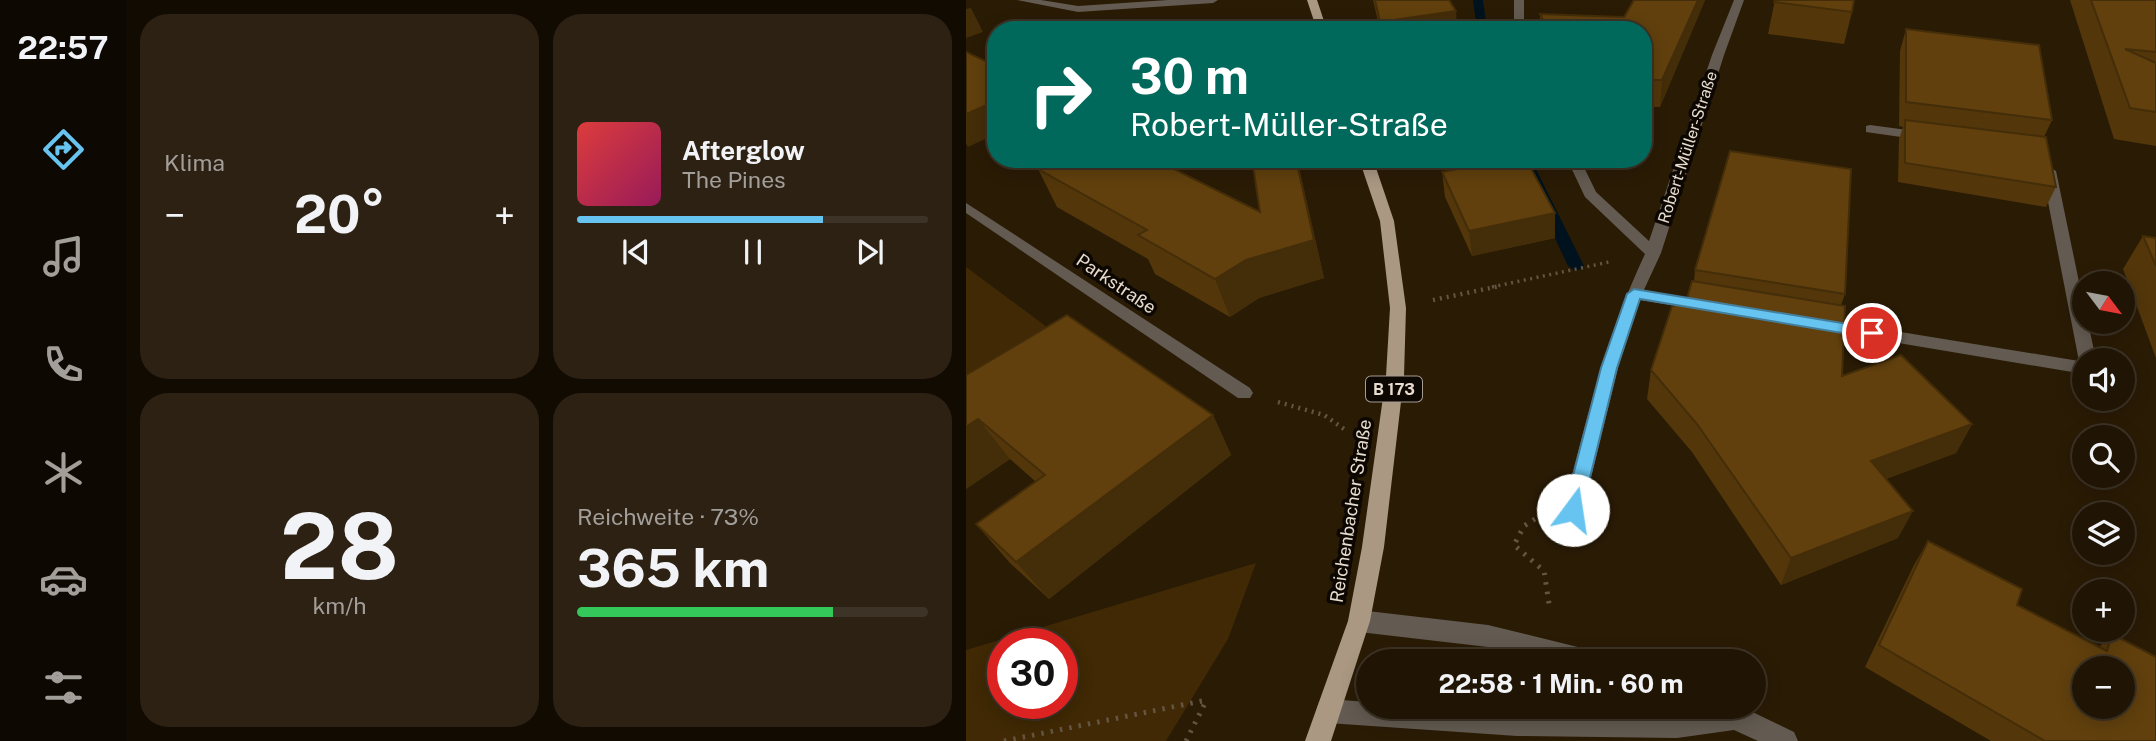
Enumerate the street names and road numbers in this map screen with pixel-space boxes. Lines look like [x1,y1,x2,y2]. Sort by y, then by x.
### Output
street label: Robert-Müller-Straße [1654,69,1721,226]
street label: Parkstraße [1072,249,1160,318]
road number: B 173 [1366,376,1422,402]
street label: Reichenbacher Straße [1326,418,1375,604]

